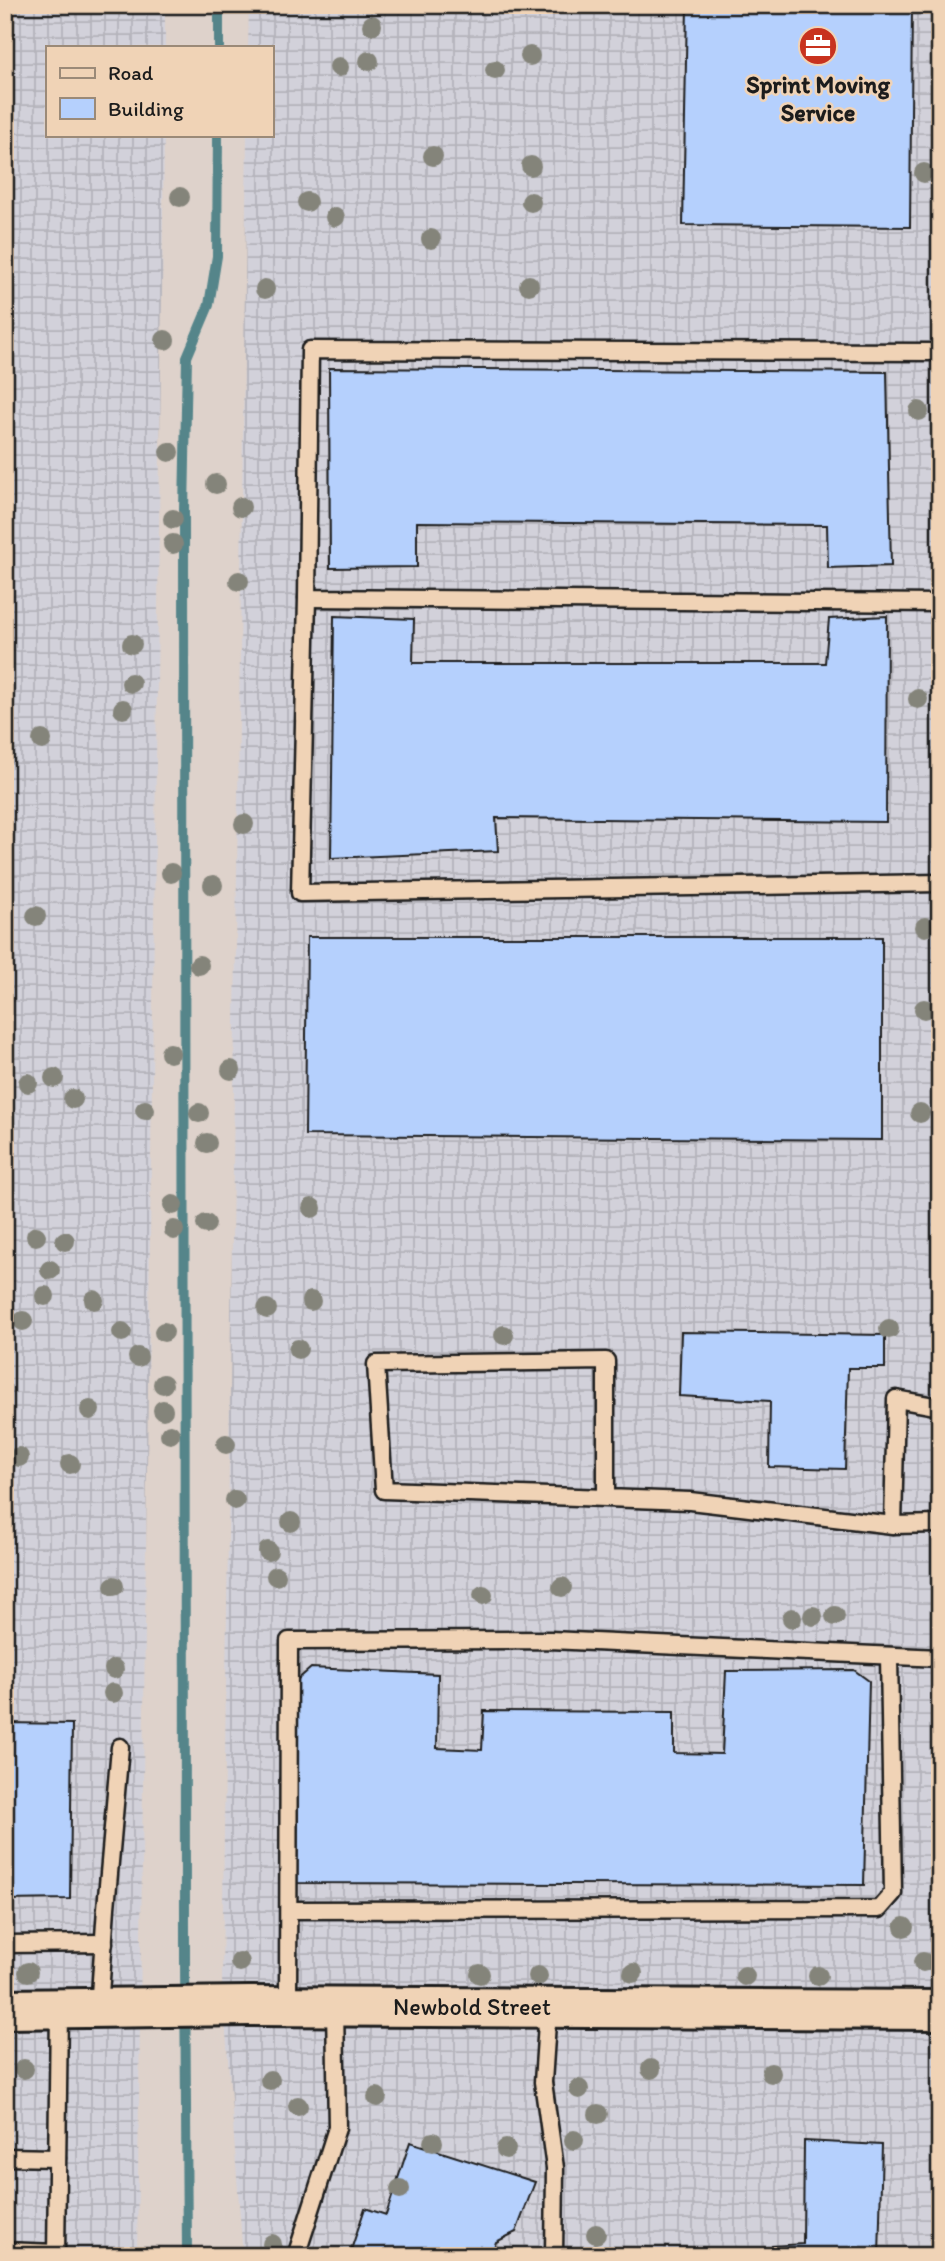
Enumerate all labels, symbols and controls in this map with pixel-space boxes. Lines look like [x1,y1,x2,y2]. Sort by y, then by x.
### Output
office icon: Sprint Moving Service [797,25,839,67]
legend [46,46,273,136]
text: Road [108,60,154,85]
place label: Sprint Moving Service [746,70,890,127]
text: Building [108,96,184,121]
street label: Newbold Street [393,1992,551,2021]

